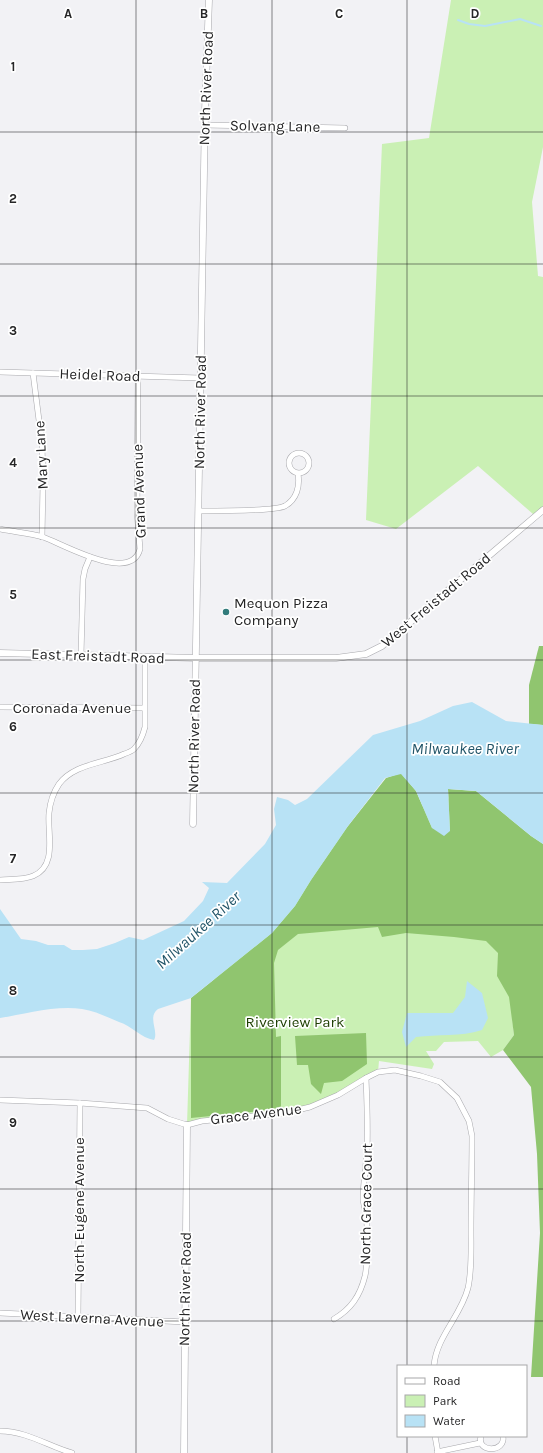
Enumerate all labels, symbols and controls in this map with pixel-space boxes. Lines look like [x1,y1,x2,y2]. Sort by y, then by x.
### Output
text: A [64,6,72,21]
text: B [200,6,208,21]
text: C [335,6,343,21]
text: D [471,6,480,21]
street label: North River Road [195,30,217,146]
text: 1 [11,59,15,74]
street label: Solvang Lane [230,116,320,136]
text: 2 [9,191,17,206]
text: 3 [9,323,17,338]
street label: North River Road [190,355,210,469]
street label: Heidel Road [59,365,141,385]
street label: Mary Lane [30,420,52,490]
street label: Grand Avenue [128,444,150,538]
text: 4 [9,455,17,470]
street label: West Freistadt Road [378,549,494,651]
text: 5 [9,587,17,602]
place label: Mequon Pizza Company [234,594,328,629]
marker: Mequon Pizza Company [221,607,231,617]
street label: East Freistadt Road [31,645,165,667]
street label: North River Road [184,679,204,793]
street label: Coronada Avenue [13,699,131,717]
text: 6 [9,719,17,734]
water label: Milwaukee River [411,739,519,758]
text: 7 [10,851,17,866]
water label: Milwaukee River [152,887,245,973]
text: 8 [9,983,17,998]
park label: Riverview Park [246,1013,344,1031]
street label: Grace Avenue [209,1099,303,1129]
text: 9 [9,1115,17,1130]
street label: North Eugene Avenue [70,1137,88,1283]
street label: North Grace Court [356,1142,376,1265]
street label: North River Road [175,1232,195,1346]
street label: West Laverna Avenue [20,1305,164,1331]
legend [397,1365,527,1437]
text: Road [433,1374,461,1388]
text: Park [433,1394,458,1408]
text: Water [433,1414,466,1428]

